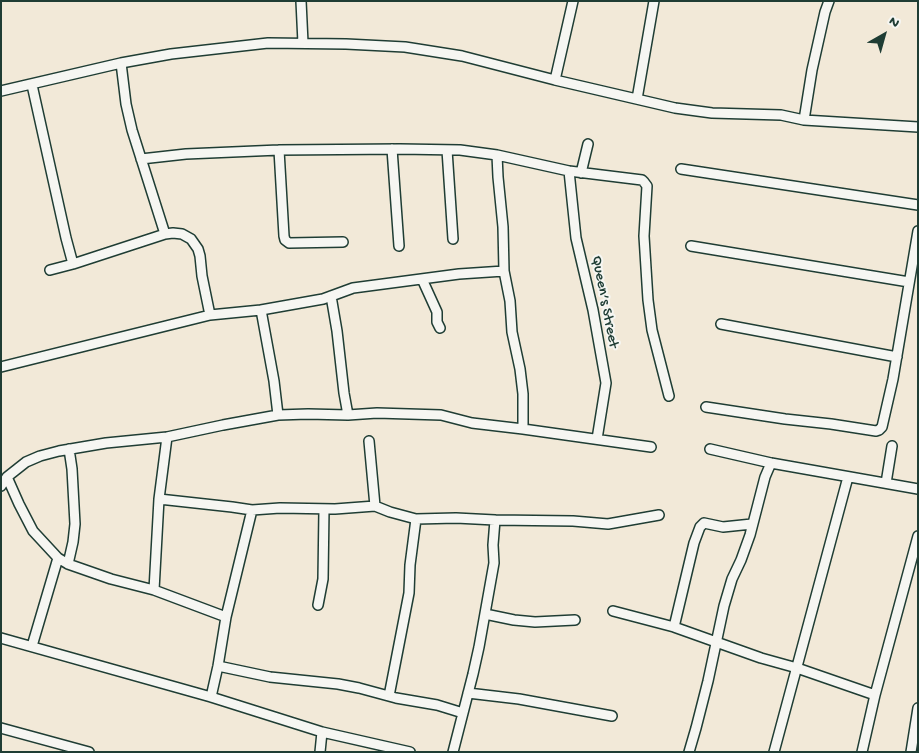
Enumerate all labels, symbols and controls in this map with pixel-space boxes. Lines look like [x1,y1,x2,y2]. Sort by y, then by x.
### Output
north arrow [859,10,909,60]
text: N [885,13,902,32]
street label: Queen’s Street [586,254,622,350]

